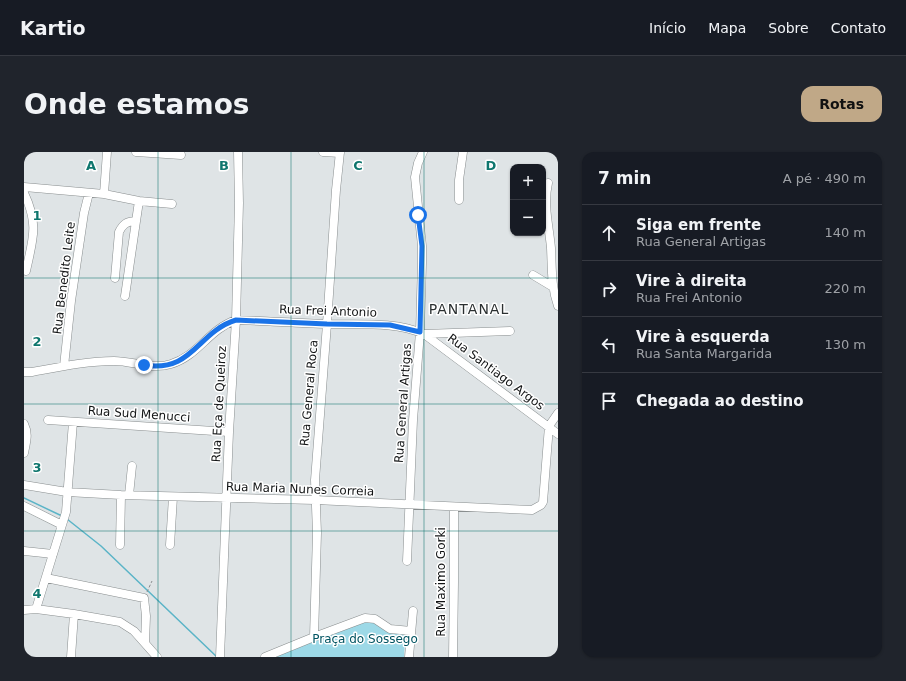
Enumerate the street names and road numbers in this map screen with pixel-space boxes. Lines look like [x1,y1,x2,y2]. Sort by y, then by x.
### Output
street label: Rua Benedito Leite [50,221,78,335]
street label: Rua Frei Antonio [279,302,377,320]
street label: Rua Santiago Argos [445,331,547,413]
street label: Rua General Roca [297,339,321,447]
street label: Rua General Artigas [392,343,414,463]
street label: Rua Eça de Queiroz [209,345,229,463]
street label: Rua Sud Menucci [87,403,191,425]
street label: Rua Maria Nunes Correia [226,479,374,499]
street label: Rua Maximo Gorki [434,527,448,637]

